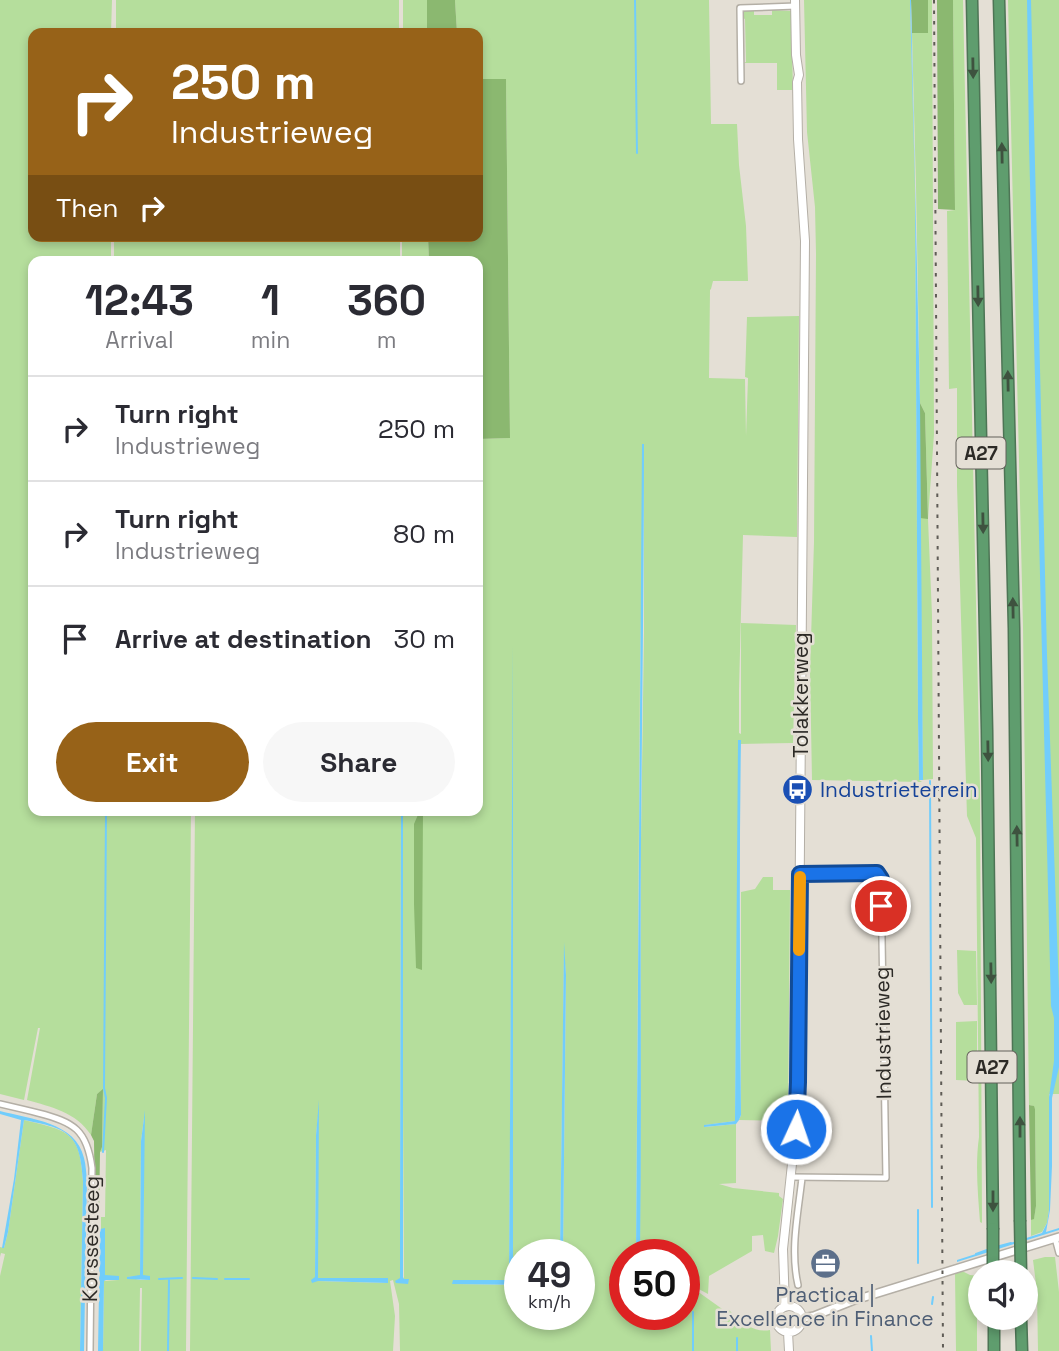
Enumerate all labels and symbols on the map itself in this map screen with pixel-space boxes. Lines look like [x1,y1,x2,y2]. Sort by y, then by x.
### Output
one-way arrow [967,57,979,79]
one-way arrow [996,142,1007,164]
one-way arrow [972,285,983,307]
one-way arrow [1002,370,1013,392]
road number: A27 [956,437,1006,468]
one-way arrow [977,512,988,534]
one-way arrow [1007,597,1019,619]
street label: Tolakkerweg [787,632,814,758]
one-way arrow [982,740,994,762]
bus stop icon: Industrieterrein [780,773,814,807]
place label: Industrieterrein [820,776,978,803]
one-way arrow [1011,825,1022,847]
pin [851,876,911,936]
one-way arrow [985,963,997,985]
street label: Industrieweg [868,966,897,1100]
road number: A27 [968,1051,1016,1082]
position arrow [759,1092,833,1166]
one-way arrow [1014,1116,1026,1138]
street label: Korssesteeg [76,1176,105,1302]
one-way arrow [987,1190,998,1212]
speed limit sign: 50 [609,1239,700,1330]
office icon: Practical | Excellence in Finance [808,1246,842,1280]
place label: Practical | Excellence in Finance [716,1281,934,1332]

